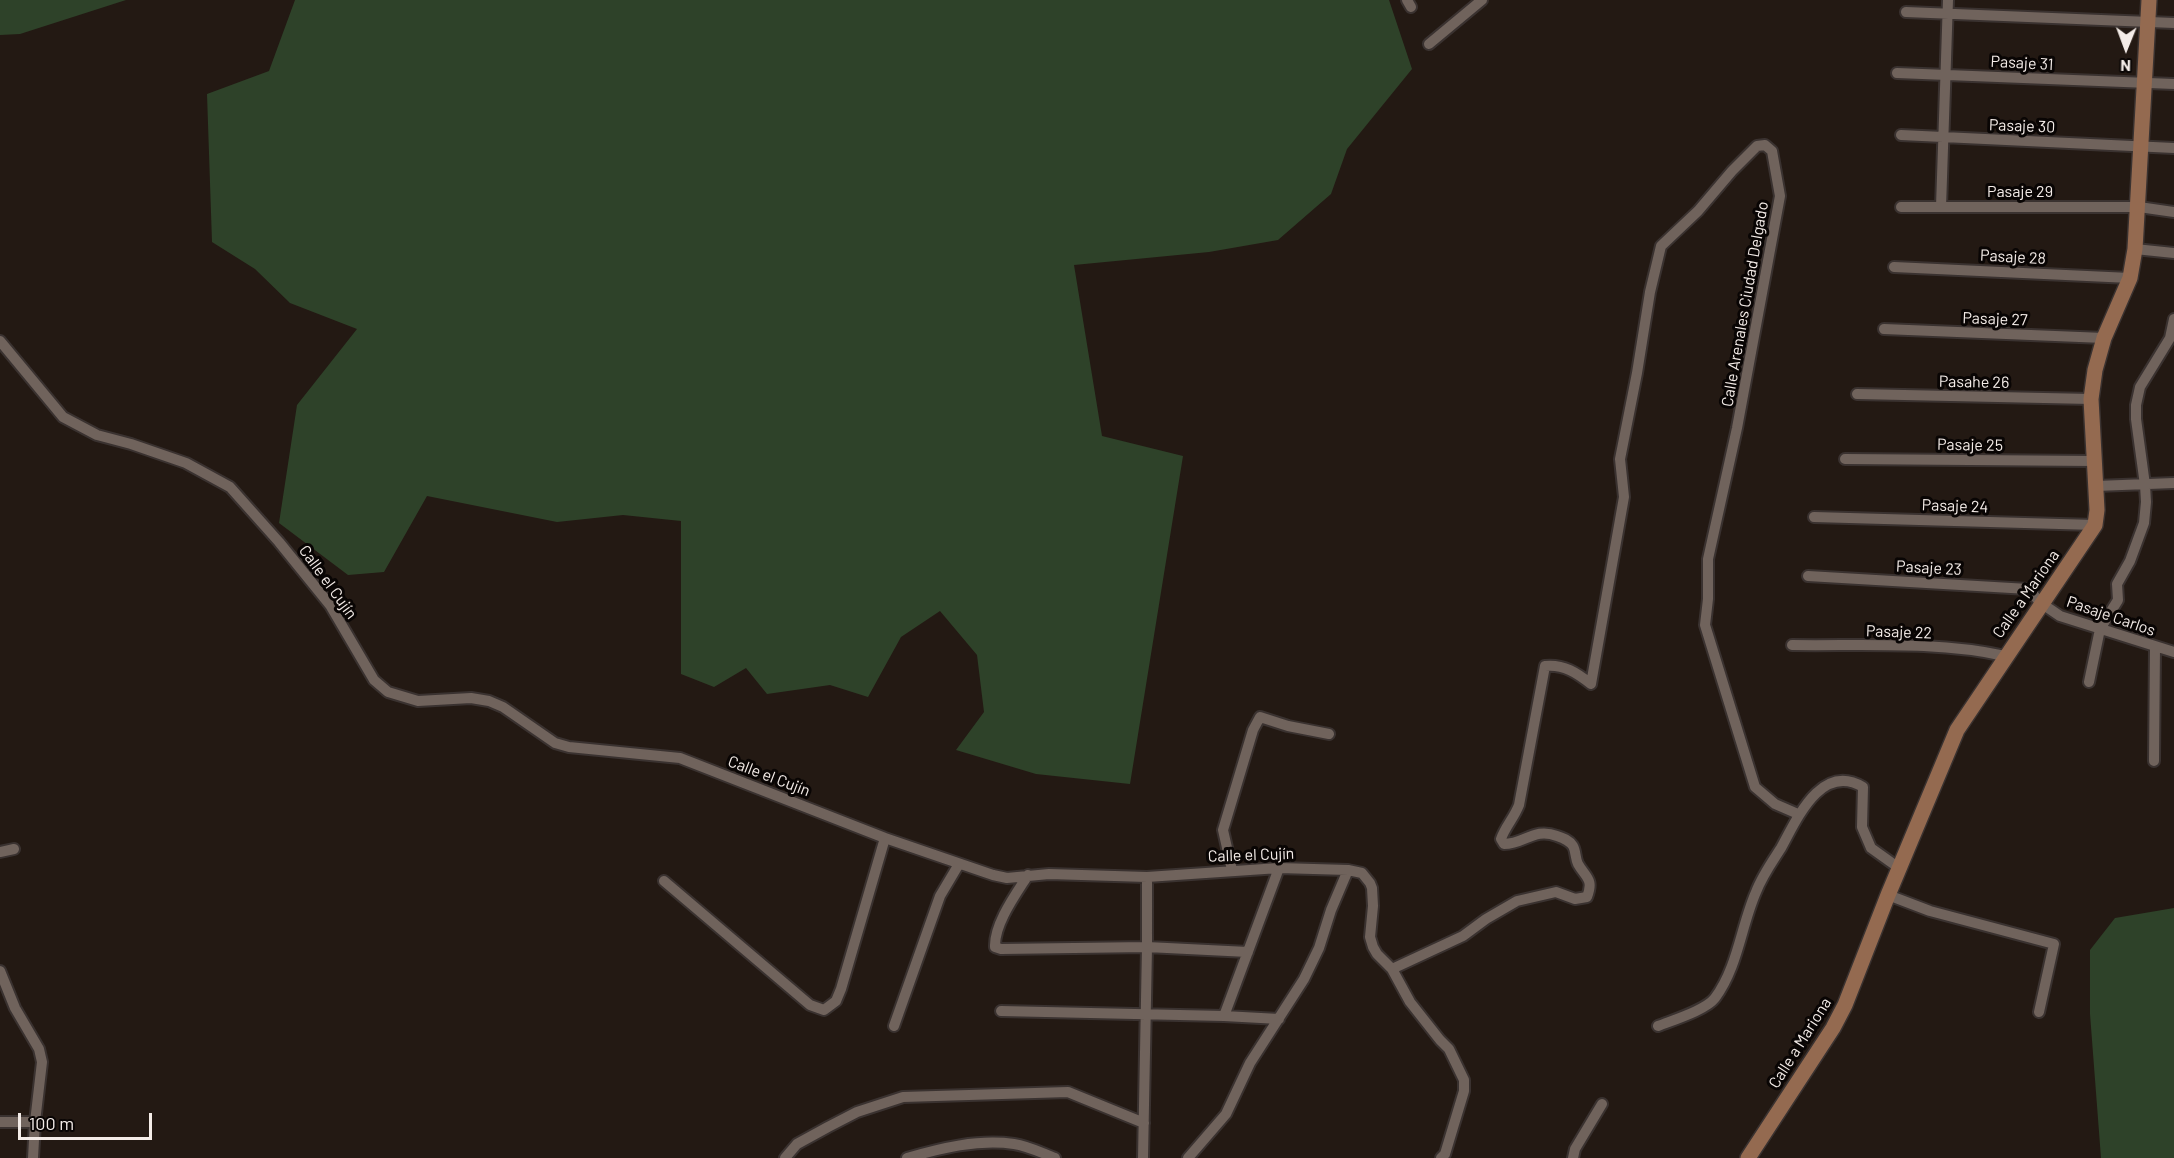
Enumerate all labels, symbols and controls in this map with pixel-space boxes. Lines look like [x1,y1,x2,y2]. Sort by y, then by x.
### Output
north arrow [2096,18,2156,78]
street label: Pasaje 31 [1990,52,2054,74]
text: N [2120,57,2131,76]
street label: Pasaje 30 [1988,115,2056,137]
street label: Pasaje 29 [1987,182,2053,202]
street label: Calle Arenales Ciudad Delgado [1717,200,1773,408]
street label: Pasaje 28 [1980,246,2046,268]
street label: Pasaje 27 [1962,308,2028,330]
street label: Pasahe 26 [1939,372,2009,392]
street label: Pasaje 25 [1937,435,2003,455]
street label: Pasaje 24 [1921,495,1989,517]
street label: Calle el Cujín [295,541,361,623]
street label: Calle a Mariona [1989,546,2063,642]
street label: Pasaje 23 [1896,557,1962,579]
street label: Pasaje Carlos [2064,592,2158,640]
street label: Pasaje 22 [1866,621,1932,643]
street label: Calle el Cujín [725,752,813,800]
street label: Calle el Cujín [1207,844,1295,866]
street label: Calle a Mariona [1764,994,1836,1092]
scale bar [21,1101,154,1139]
text: 100 m [29,1112,74,1134]

